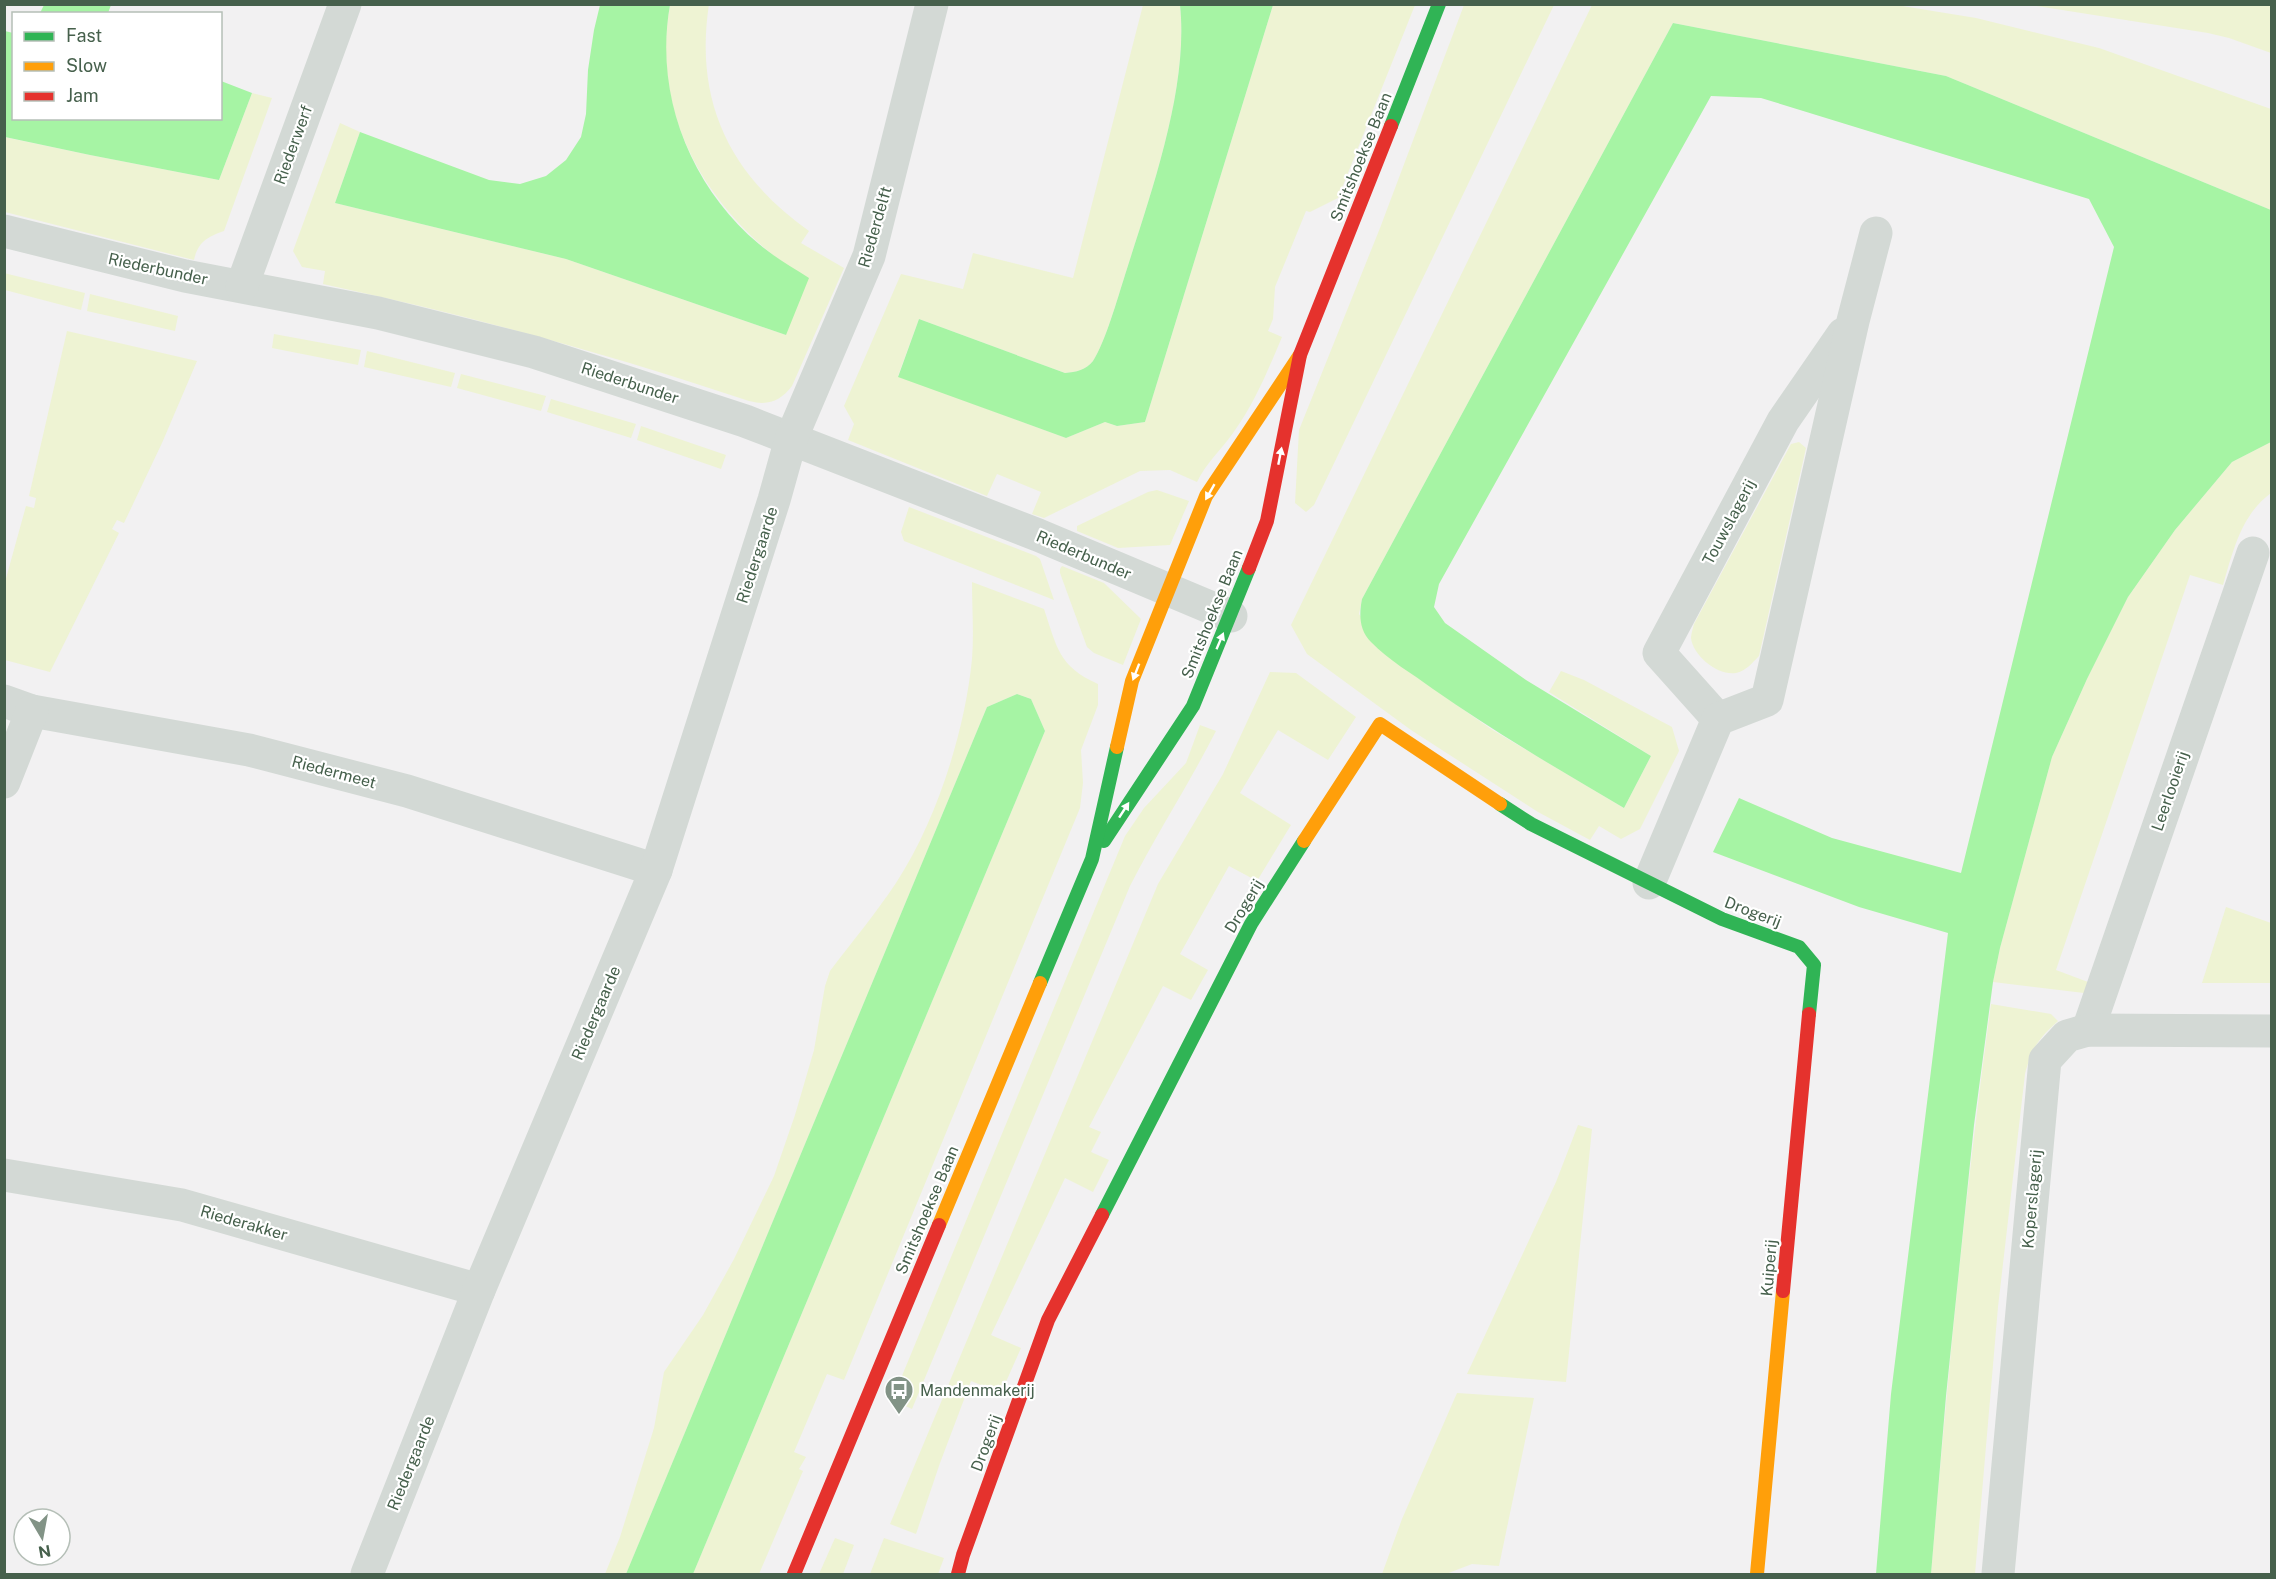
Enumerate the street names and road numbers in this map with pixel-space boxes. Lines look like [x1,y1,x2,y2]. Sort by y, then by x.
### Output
street label: Smitshoekse Baan [1326,90,1396,224]
street label: Riederwerf [270,103,316,187]
street label: Riederdelft [854,184,896,270]
street label: Riederbunder [106,249,210,289]
street label: Riederbunder [579,358,681,408]
street label: Touwslagerij [1699,476,1759,568]
street label: Riedergaarde [732,504,782,606]
street label: Riederbunder [1034,526,1134,584]
street label: Smitshoekse Baan [1177,547,1247,681]
street label: Leerlooierij [2147,749,2193,833]
street label: Riedermeet [290,752,378,792]
street label: Drogerij [1221,876,1267,936]
street label: Drogerij [1722,892,1784,932]
street label: Riedergaarde [568,963,624,1063]
street label: Smitshoekse Baan [891,1143,963,1277]
street label: Koperslagerij [2018,1149,2046,1249]
street label: Riederakker [198,1201,290,1245]
street label: Kuiperij [1757,1239,1781,1297]
street label: Drogerij [967,1412,1005,1474]
street label: Riedergaarde [383,1413,439,1513]

